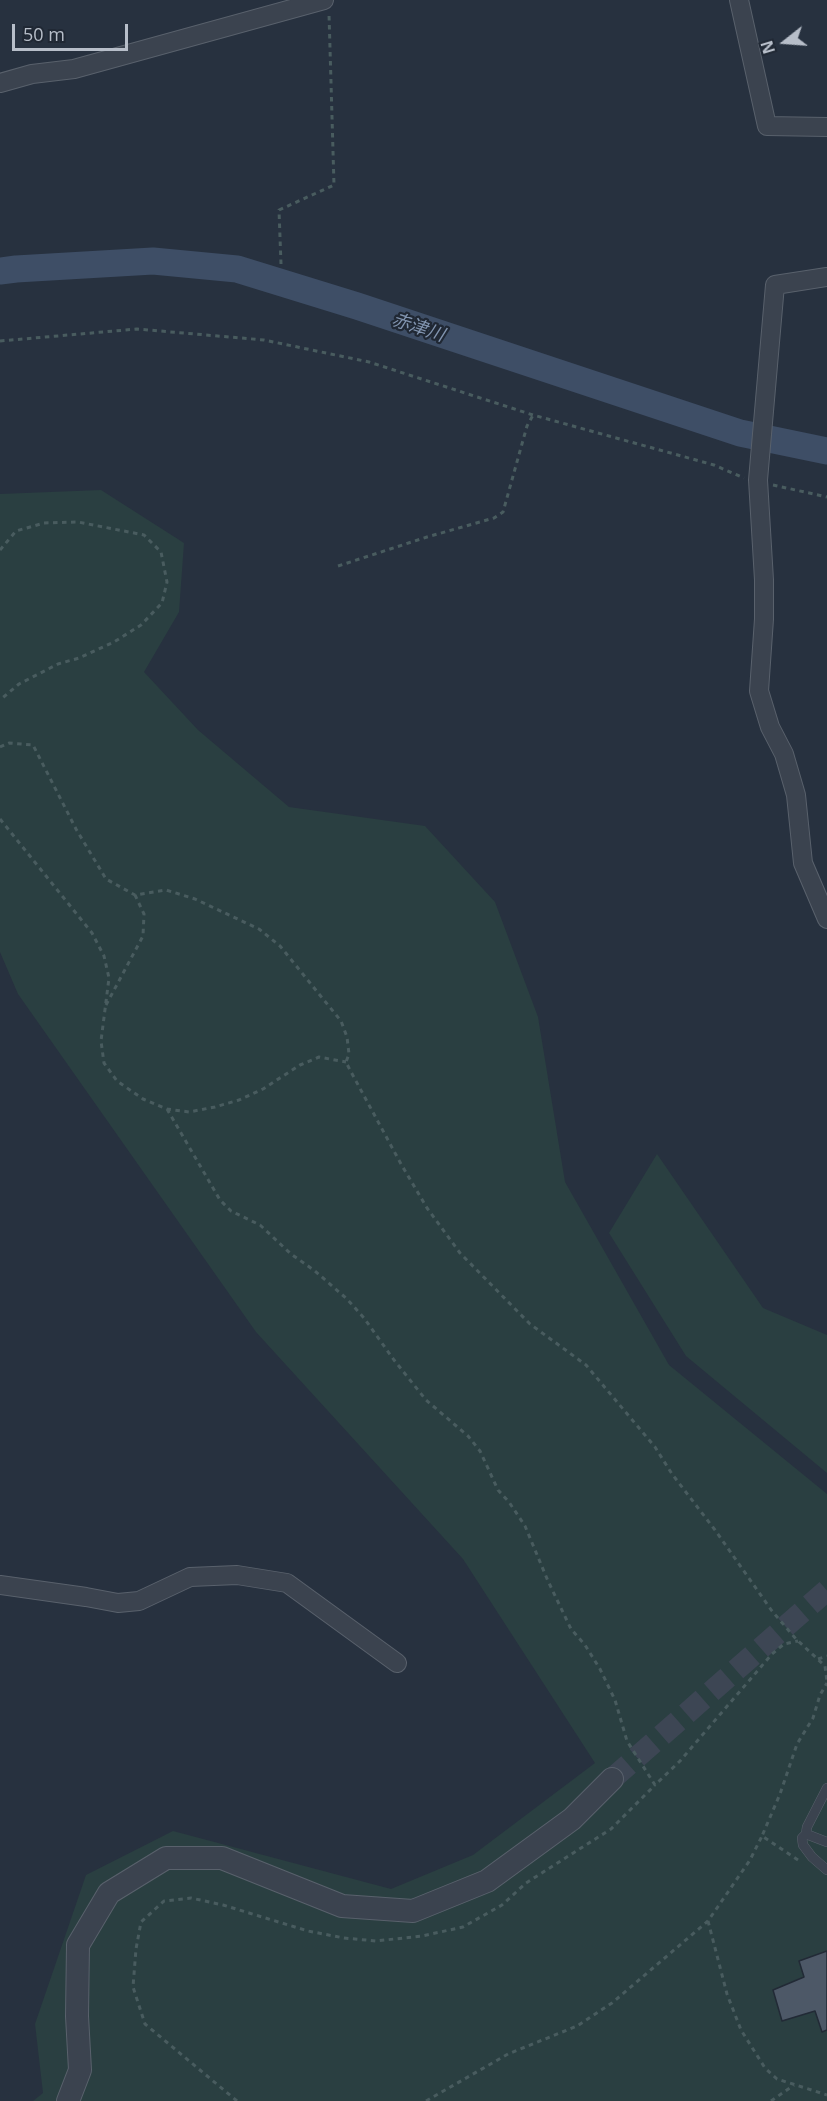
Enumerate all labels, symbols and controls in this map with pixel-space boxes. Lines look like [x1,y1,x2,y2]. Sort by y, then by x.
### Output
scale bar [15,12,130,50]
north arrow [755,12,815,72]
text: 50 m [23,22,65,46]
text: N [755,38,780,57]
water label: 赤津川 [389,309,447,347]

